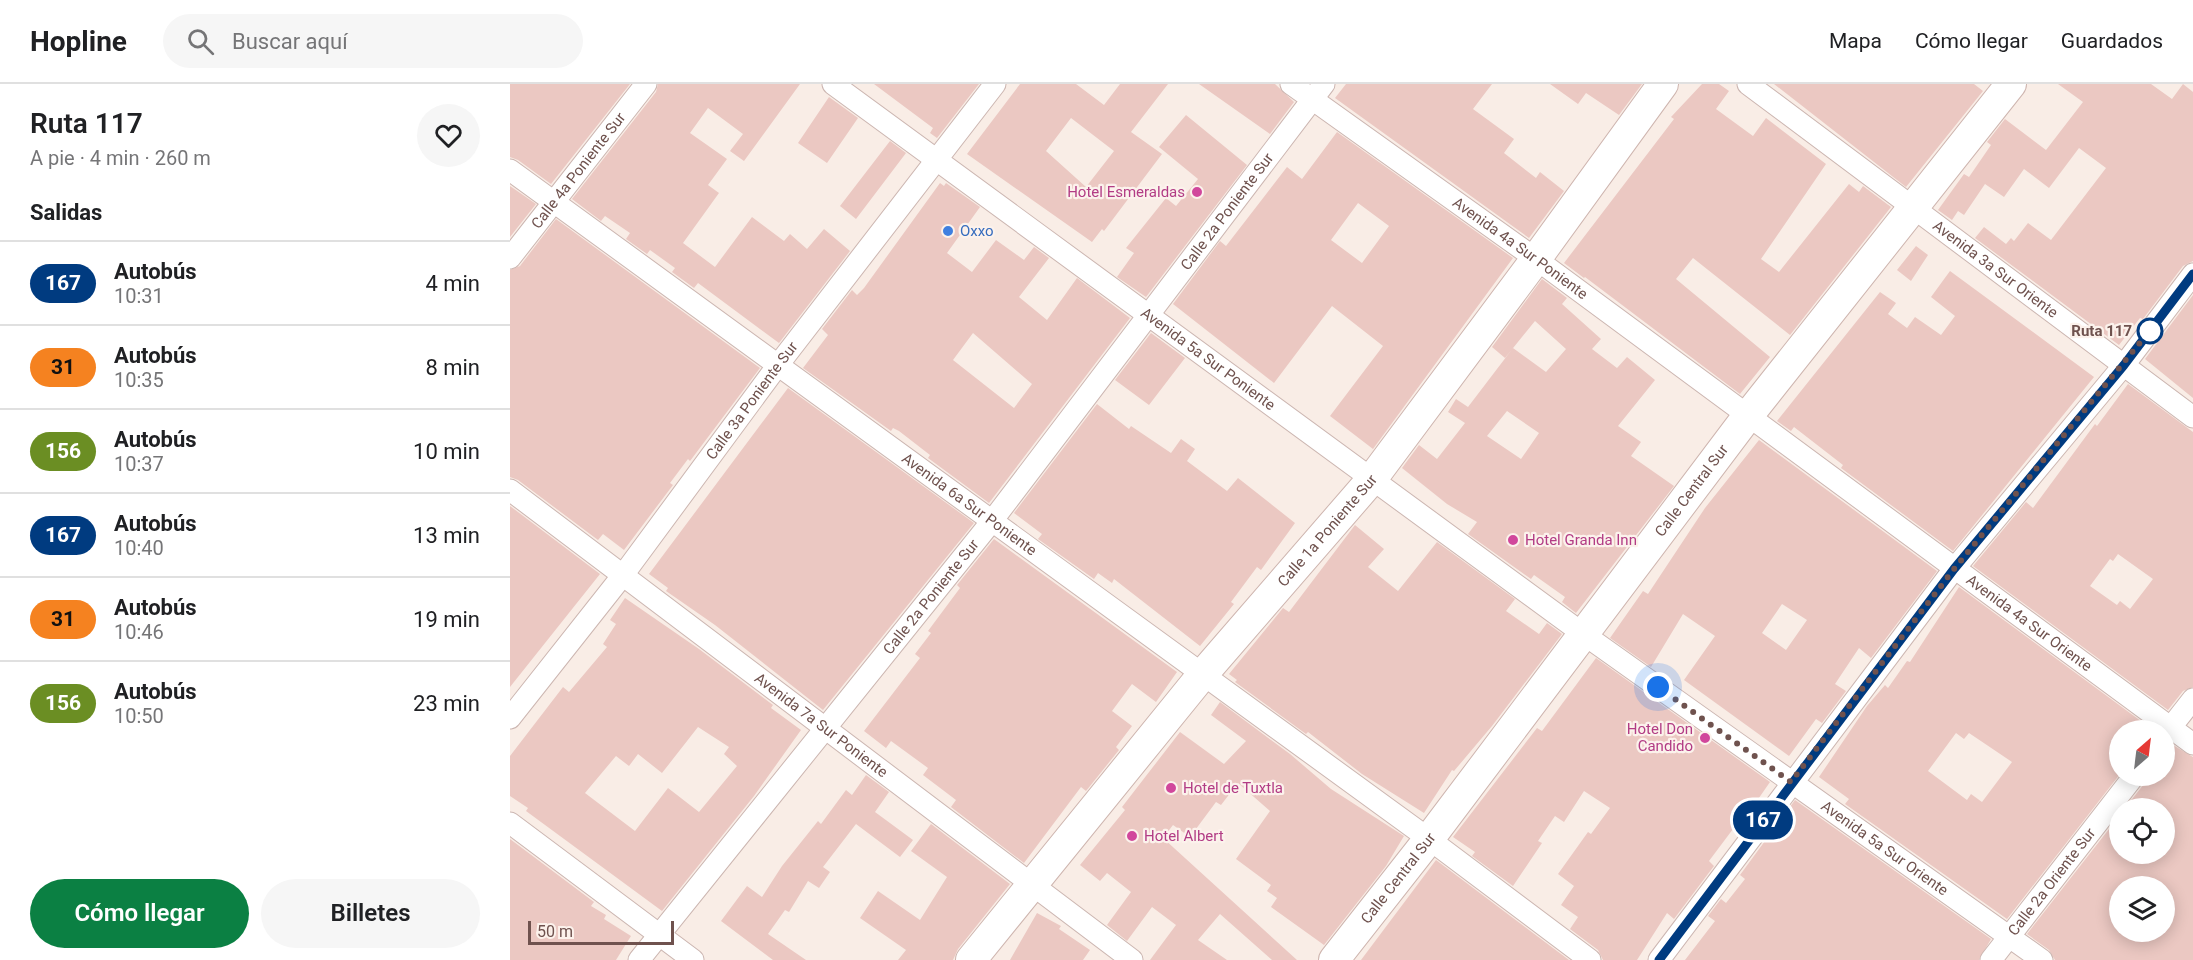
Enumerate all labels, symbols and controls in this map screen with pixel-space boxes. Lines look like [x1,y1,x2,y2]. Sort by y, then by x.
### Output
search box [163,14,583,68]
text: Hopline [30,25,127,58]
icon: search [184,25,217,58]
text: Buscar aquí [232,29,348,54]
text: Mapa [1829,29,1882,53]
text: Cómo llegar [1915,29,2028,53]
text: Guardados [2061,29,2163,53]
button: heart [417,104,480,167]
text: Ruta 117 [30,107,143,140]
street label: Calle 4a Poniente Sur [527,109,629,232]
text: A pie · 4 min · 260 m [30,146,211,170]
street label: Calle 2a Poniente Sur [1177,149,1277,274]
place label: Hotel Esmeraldas [1067,183,1185,201]
marker: Hotel Esmeraldas [1190,185,1204,199]
street label: Avenida 4a Sur Poniente [1449,193,1591,303]
text: Salidas [30,200,102,225]
street label: Avenida 3a Sur Oriente [1929,217,2061,322]
place label: Oxxo [960,222,994,240]
marker: Oxxo [941,224,955,238]
text: Autobús [114,259,197,284]
text: 167 [45,271,81,295]
text: 4 min [425,271,480,296]
text: 10:31 [114,284,164,308]
street label: Avenida 5a Sur Poniente [1137,304,1279,414]
marker: Ruta 117 [2137,318,2163,344]
place label: Ruta 117 [2071,322,2132,340]
street label: Calle 3a Poniente Sur [702,338,802,463]
text: Autobús [114,343,197,368]
text: 31 [51,355,75,379]
text: 8 min [425,355,480,380]
text: 10:35 [114,368,164,392]
text: Autobús [114,427,197,452]
text: 156 [45,439,81,463]
text: 10 min [413,439,480,464]
street label: Calle Central Sur [1651,441,1732,540]
street label: Avenida 6a Sur Poniente [898,449,1040,559]
text: 10:37 [114,452,164,476]
street label: Calle 1a Poniente Sur [1274,471,1381,590]
text: Autobús [114,511,197,536]
text: 167 [45,523,81,547]
text: 13 min [413,523,480,548]
place label: Hotel Granda Inn [1525,531,1637,549]
marker: Hotel Granda Inn [1506,533,1520,547]
text: 10:40 [114,536,164,560]
street label: Calle 2a Poniente Sur [879,536,983,658]
street label: Avenida 4a Sur Oriente [1963,571,2095,675]
text: Autobús [114,595,197,620]
text: 31 [51,607,75,631]
text: 19 min [413,607,480,632]
text: 10:46 [114,620,164,644]
street label: Avenida 7a Sur Poniente [751,669,891,781]
your location [1643,672,1673,702]
text: Autobús [114,679,197,704]
text: 156 [45,691,81,715]
text: 23 min [413,691,480,716]
text: 10:50 [114,704,164,728]
place label: Hotel Don Candido [1627,720,1693,755]
north arrow [2109,720,2175,786]
map controls [2109,720,2175,942]
marker: Hotel Don Candido [1698,731,1712,745]
place label: Hotel de Tuxtla [1183,779,1283,797]
marker: Hotel de Tuxtla [1164,781,1178,795]
street label: Avenida 5a Sur Oriente [1818,797,1952,899]
button: locate [2109,798,2175,864]
line badge: 167 [1728,800,1798,840]
text: 167 [1745,808,1781,832]
street label: Calle 2a Oriente Sur [2004,824,2099,939]
place label: Hotel Albert [1144,827,1224,845]
marker: Hotel Albert [1125,829,1139,843]
street label: Calle Central Sur [1357,829,1439,927]
button: layers [2109,876,2175,942]
button: Cómo llegar [30,879,249,948]
button: Billetes [261,879,480,948]
scale bar [528,918,674,946]
text: 50 m [537,922,573,941]

